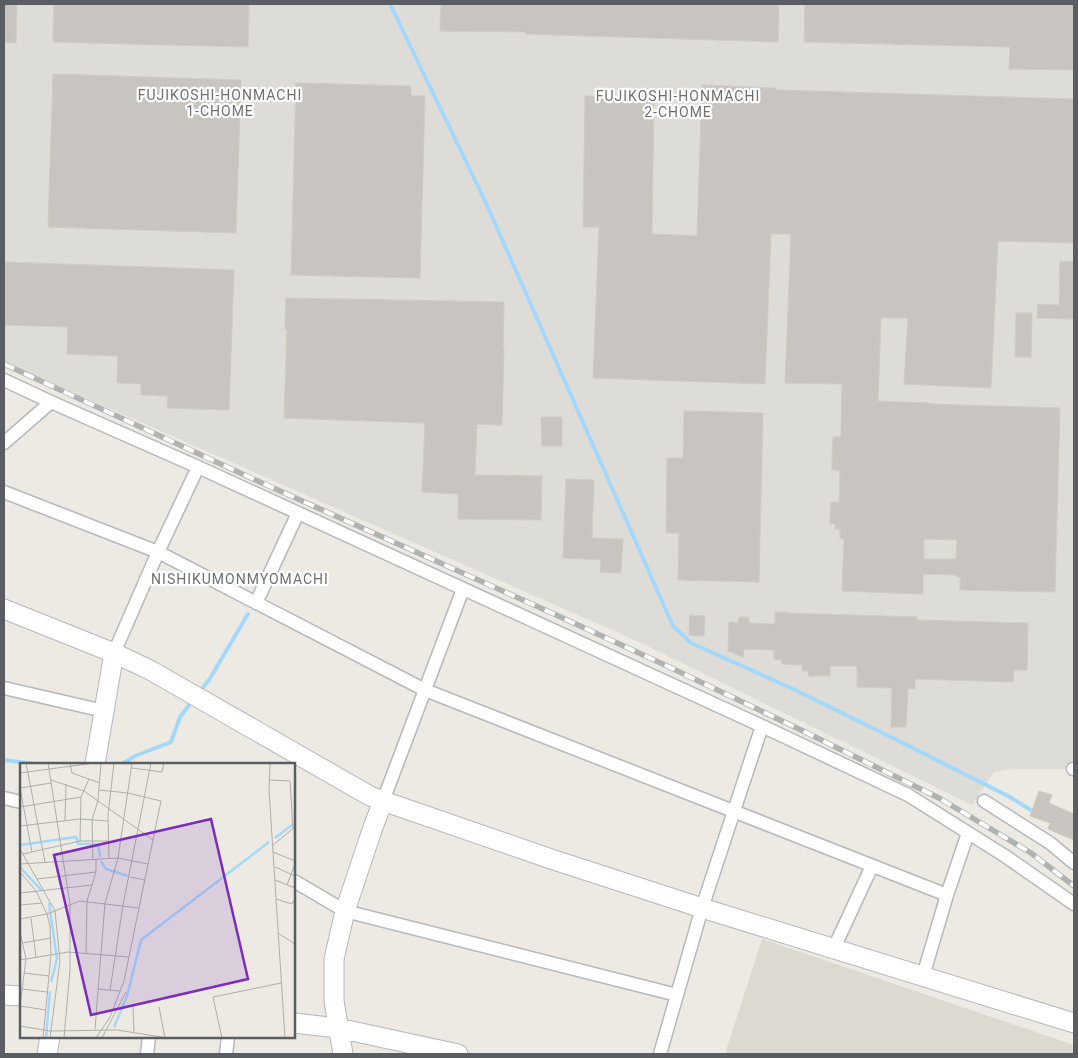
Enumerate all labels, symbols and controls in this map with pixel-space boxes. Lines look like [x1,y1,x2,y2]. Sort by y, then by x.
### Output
district label: FUJIKOSHI-HONMACHI 1-CHOME [138,87,302,119]
district label: FUJIKOSHI-HONMACHI 2-CHOME [596,88,760,120]
district label: NISHIKUMONMYOMACHI [151,571,329,587]
inset map [20,763,295,1038]

